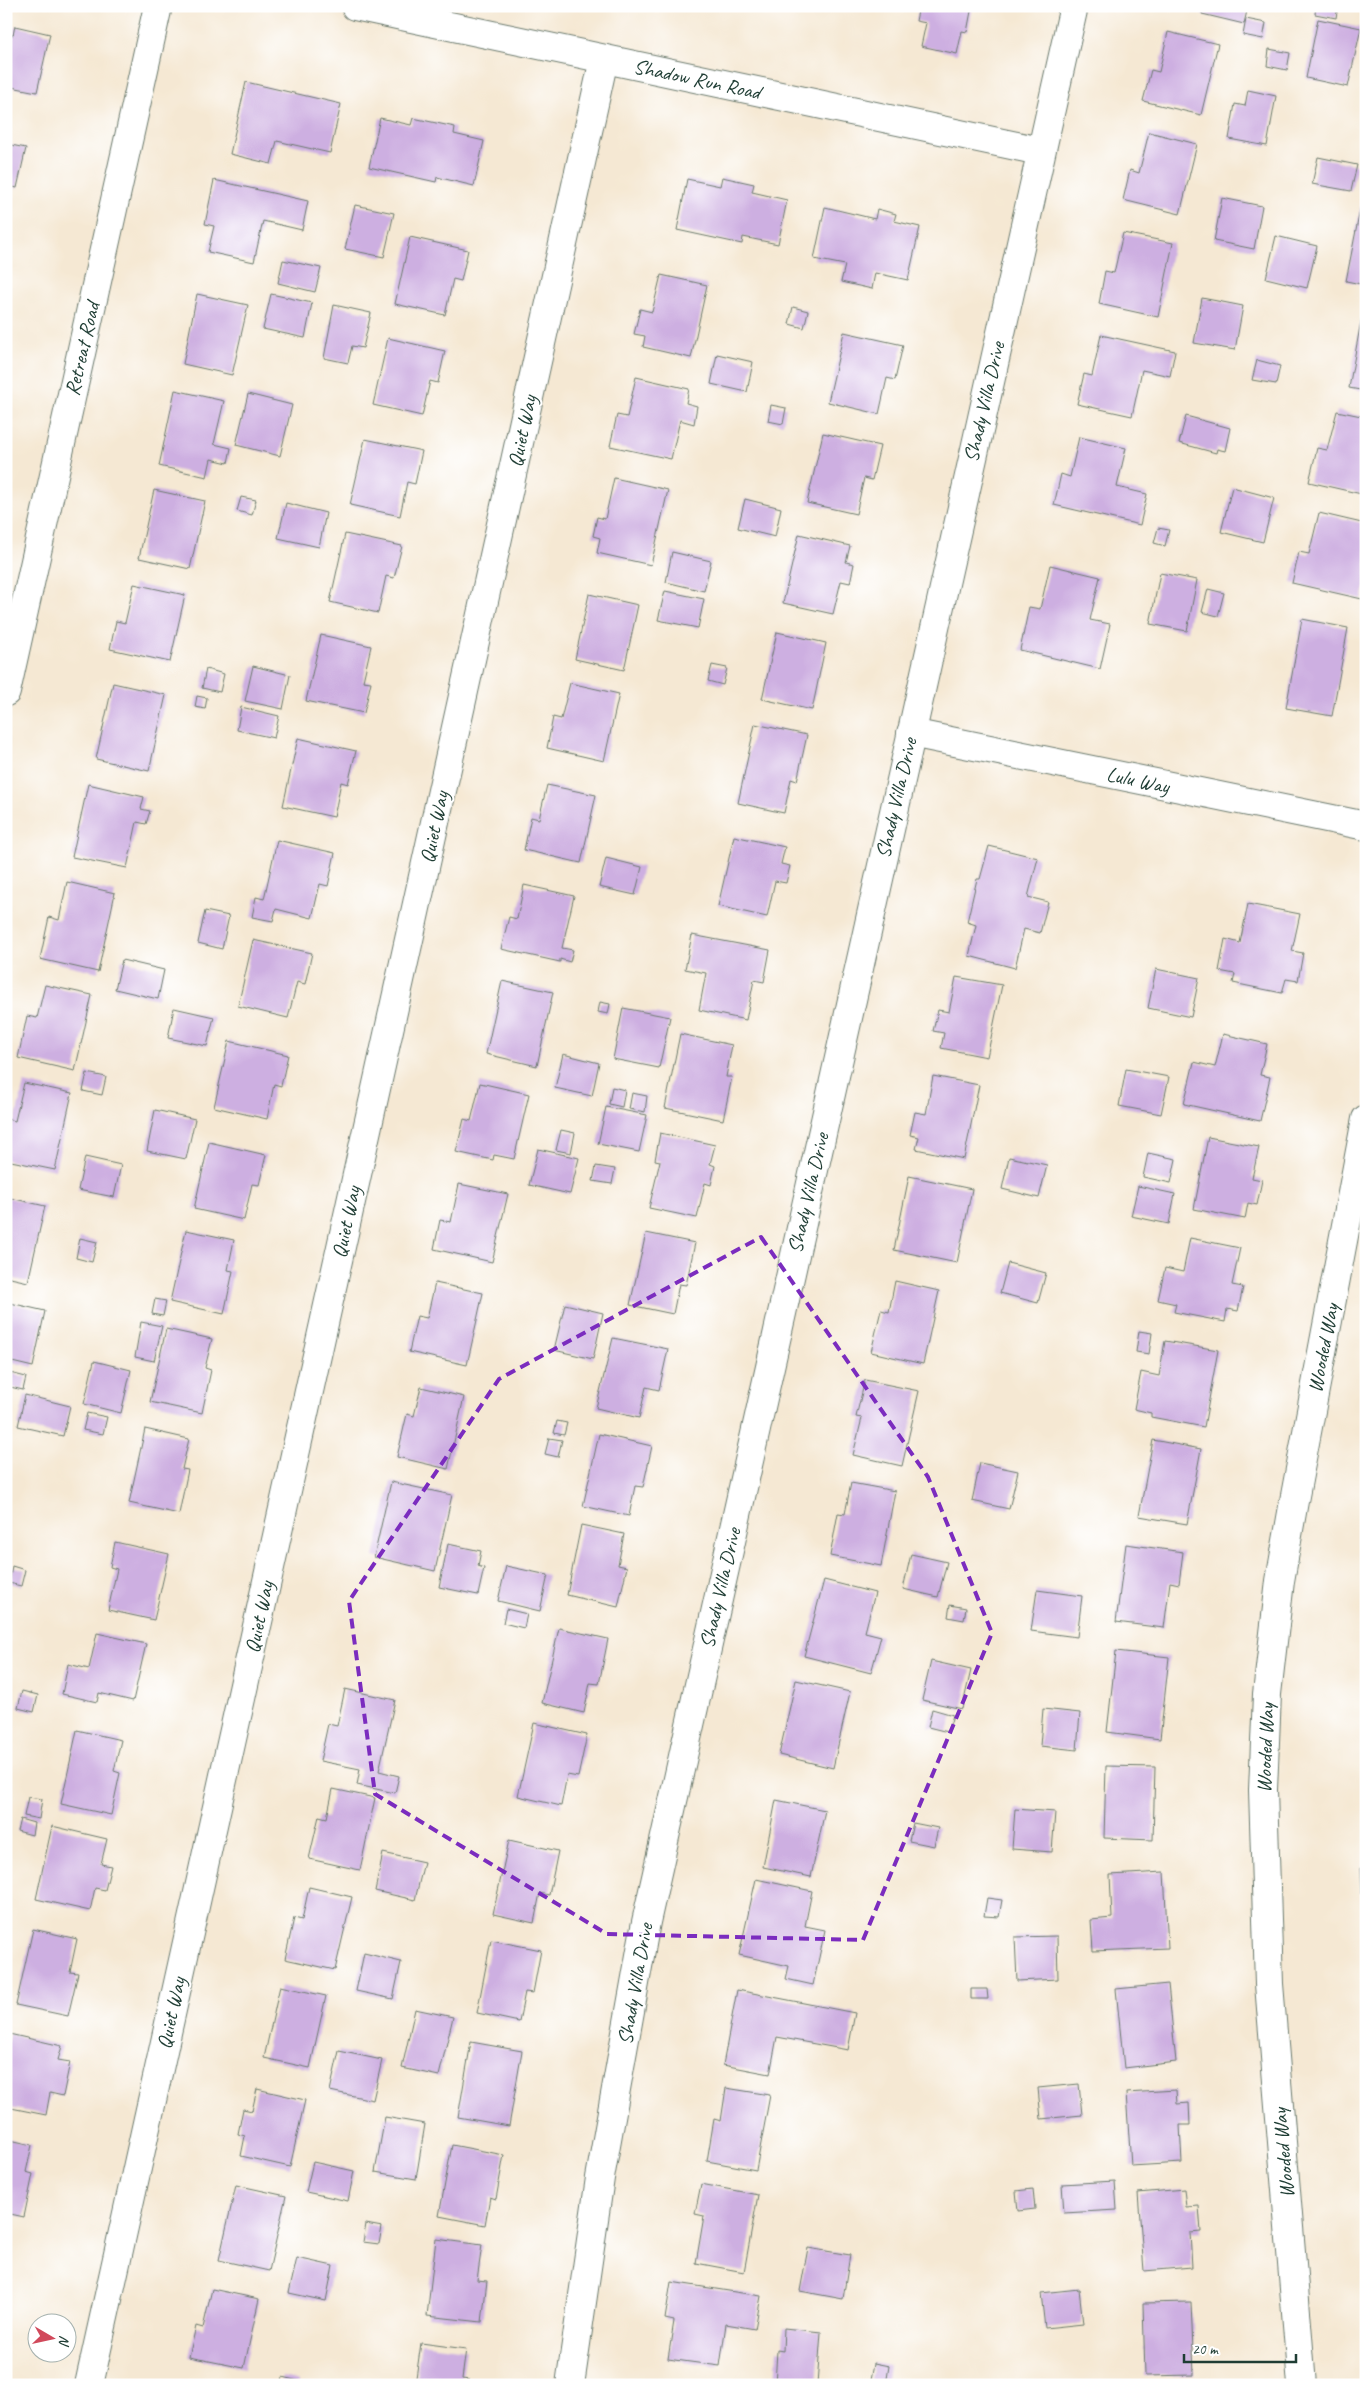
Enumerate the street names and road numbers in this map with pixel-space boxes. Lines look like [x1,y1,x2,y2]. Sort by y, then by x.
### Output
street label: Shadow Run Road [631,53,766,106]
street label: Retreat Road [59,296,106,398]
street label: Shady Villa Drive [958,338,1011,465]
street label: Quiet Way [502,391,543,469]
street label: Shady Villa Drive [870,734,923,861]
street label: Lulu Way [1104,761,1173,800]
street label: Quiet Way [414,787,455,865]
street label: Shady Villa Drive [782,1129,835,1256]
street label: Quiet Way [326,1182,367,1260]
street label: Wooded Way [1302,1300,1345,1395]
street label: Shady Villa Drive [694,1524,747,1651]
street label: Quiet Way [239,1577,280,1655]
street label: Wooded Way [1250,1701,1280,1793]
street label: Shady Villa Drive [612,1920,659,2047]
street label: Quiet Way [151,1973,192,2051]
street label: Wooded Way [1266,2105,1300,2199]

